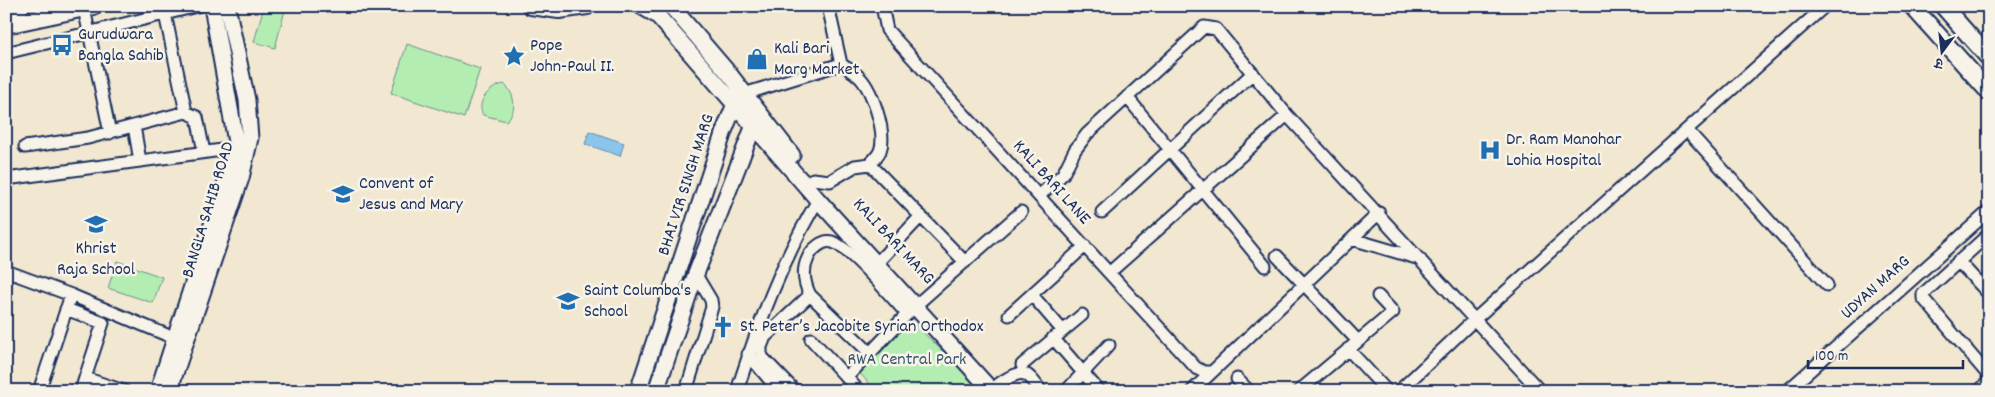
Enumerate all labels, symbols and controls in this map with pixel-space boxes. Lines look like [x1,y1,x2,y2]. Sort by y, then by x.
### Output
place label: Gurudwara Bangla Sahib [78,23,164,69]
north arrow [1918,28,1968,78]
bus stop icon: Gurudwara Bangla Sahib [49,32,75,58]
place label: Pope John-Paul II. [530,34,614,80]
place label: Kali Bari Marg Market [774,37,860,83]
place icon: Pope John-Paul II. [501,43,527,69]
shop icon: Kali Bari Marg Market [744,46,770,72]
text: उ [1932,52,1947,74]
street label: BHAI VIR SINGH MARG [652,111,722,259]
place label: Dr. Ram Manohar Lohia Hospital [1506,128,1622,174]
street label: KALI BARI LANE [1006,135,1096,231]
hospital icon: Dr. Ram Manohar Lohia Hospital [1477,137,1503,163]
street label: BANGLA SAHIB ROAD [176,139,242,281]
place label: Convent of Jesus and Mary [359,172,463,218]
school or university icon: Convent of Jesus and Mary [330,181,356,207]
street label: KALI BARI MARG [846,193,940,291]
school or university icon: Khrist Raja School [83,211,109,237]
place label: Khrist Raja School [57,237,136,283]
street label: UDYAN MARG [1836,250,1916,326]
place label: Saint Columba's School [584,279,691,325]
school or university icon: Saint Columba's School [555,288,581,314]
church icon: St. Peter’s Jacobite Syrian Orthodox [710,314,736,340]
place label: St. Peter’s Jacobite Syrian Orthodox [740,315,984,340]
scale bar [1808,337,1962,369]
text: 100 m [1815,346,1848,368]
park label: RWA Central Park [847,348,967,373]

